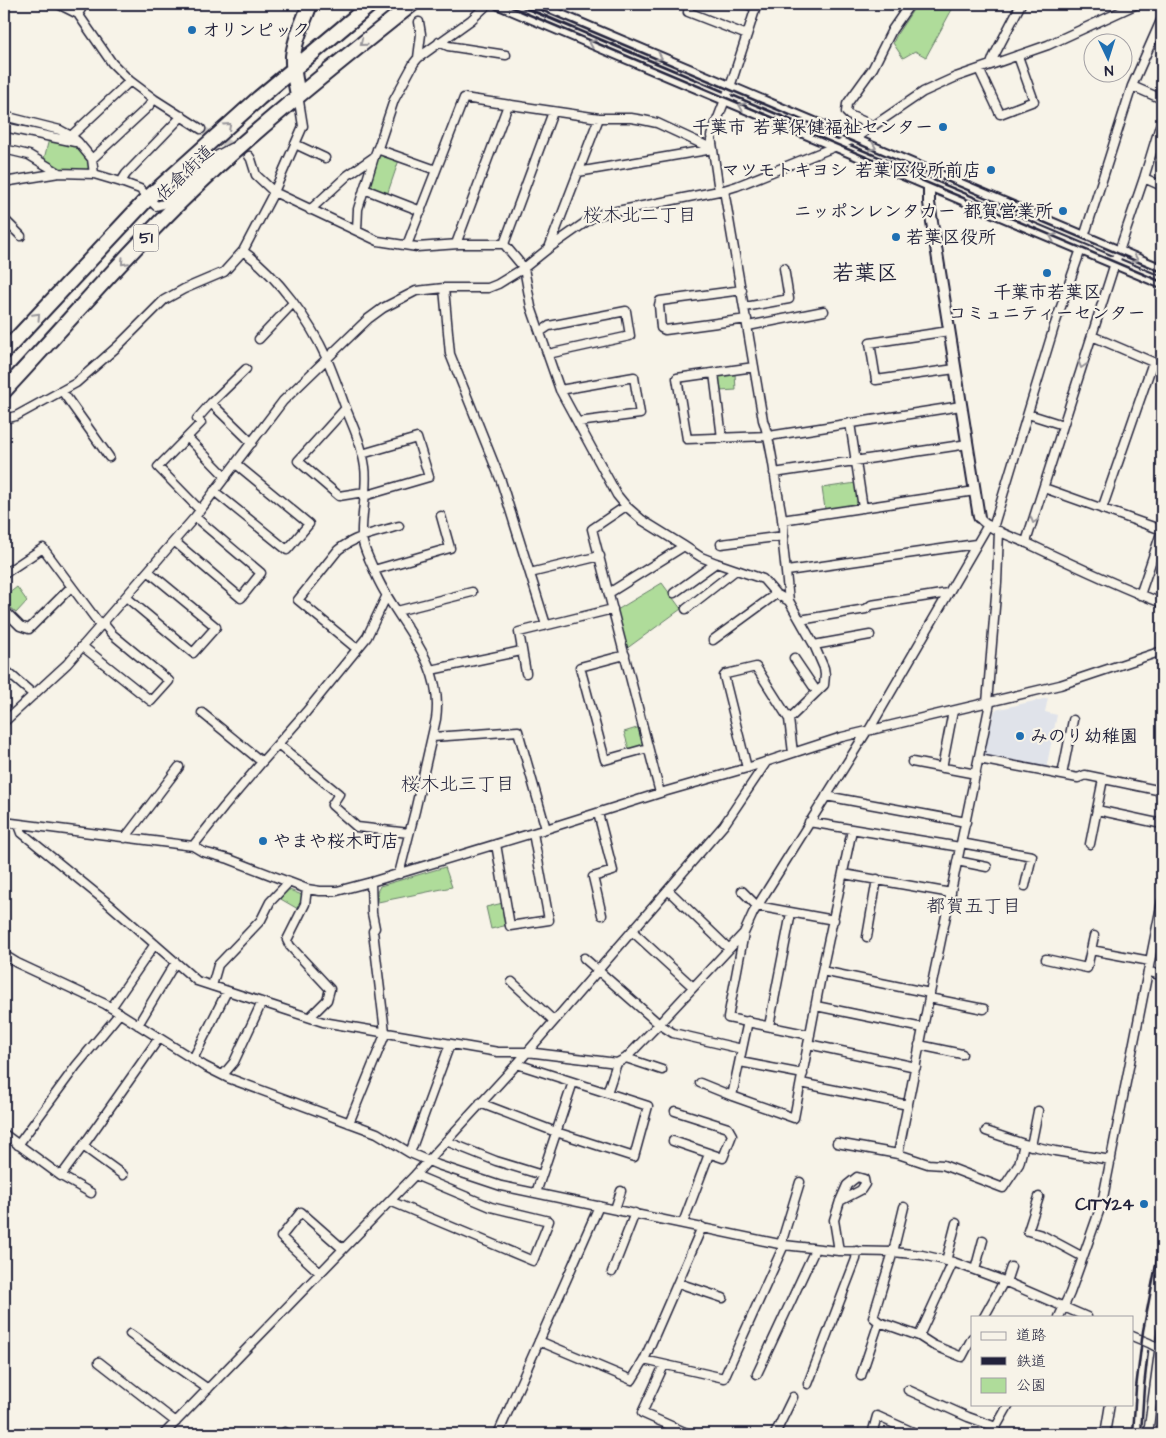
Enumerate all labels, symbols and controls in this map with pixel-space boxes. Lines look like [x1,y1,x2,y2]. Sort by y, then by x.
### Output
place label: オリンピック [202,18,310,43]
marker: オリンピック [186,24,198,36]
north arrow [1084,32,1134,82]
one-way arrow [360,37,369,46]
one-way arrow [588,38,597,49]
one-way arrow [654,50,663,61]
text: N [1104,60,1114,80]
one-way arrow [738,101,747,112]
place label: 千葉市 若葉保健福祉センター [692,115,933,140]
marker: 千葉市 若葉保健福祉センター [937,121,949,133]
one-way arrow [222,123,231,132]
street label: 佐倉街道 [150,139,220,207]
one-way arrow [868,141,877,152]
place label: マツモトキヨシ 若葉区役所前店 [722,158,981,183]
marker: マツモトキヨシ 若葉区役所前店 [985,164,997,176]
place label: ニッポンレンタカー 都賀営業所 [794,199,1053,224]
district label: 桜木北二丁目 [583,202,697,229]
marker: ニッポンレンタカー 都賀営業所 [1057,205,1069,217]
road number: 51 [134,224,158,252]
place label: 若葉区役所 [906,225,996,250]
marker: 若葉区役所 [890,231,902,243]
one-way arrow [1049,232,1058,243]
one-way arrow [1130,253,1139,263]
one-way arrow [121,256,130,265]
district label: 若葉区 [832,258,898,289]
marker: 千葉市若葉区 コミュニティーセンター [1041,267,1053,279]
place label: 千葉市若葉区 コミュニティーセンター [949,280,1145,326]
one-way arrow [31,313,40,322]
one-way arrow [1078,360,1088,369]
one-way arrow [1029,515,1039,524]
place label: みのり幼稚園 [1030,724,1138,749]
marker: みのり幼稚園 [1014,730,1026,742]
district label: 桜木北三丁目 [401,771,515,798]
place label: やまや桜木町店 [273,829,399,854]
marker: やまや桜木町店 [257,835,269,847]
district label: 都賀五丁目 [926,893,1022,920]
place label: CITY24 [1075,1192,1135,1217]
marker: CITY24 [1138,1198,1150,1210]
legend [971,1316,1134,1406]
text: 道路 [1016,1325,1046,1346]
text: 鉄道 [1016,1351,1046,1372]
text: 公園 [1016,1375,1046,1396]

